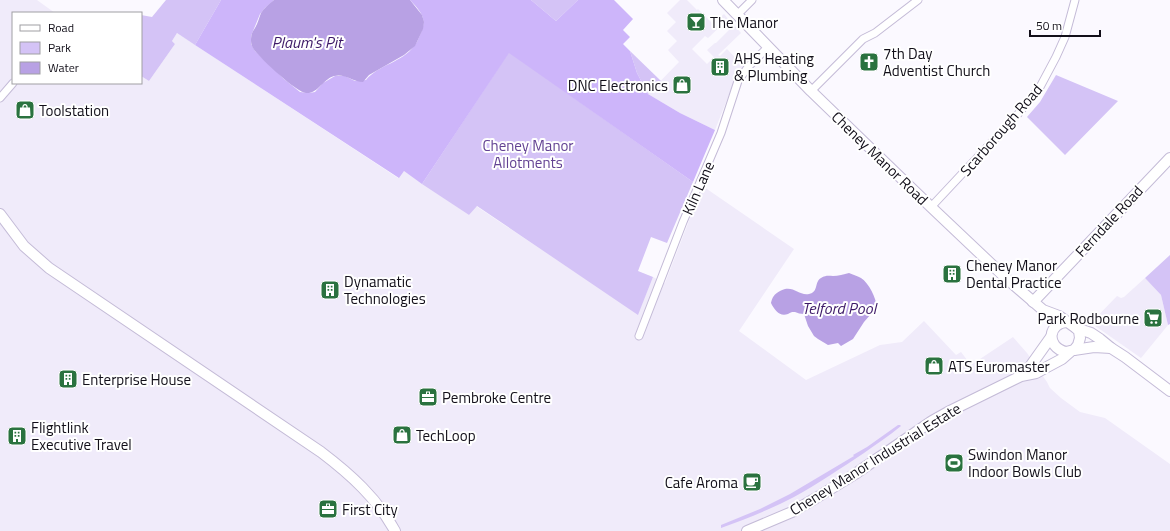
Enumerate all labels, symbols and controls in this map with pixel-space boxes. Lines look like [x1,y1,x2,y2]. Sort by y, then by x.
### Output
bar icon: The Manor [685,11,707,33]
place label: The Manor [710,11,778,34]
legend [12,12,142,84]
scale bar [1030,12,1100,38]
text: 50 m [1036,16,1062,35]
text: Road [48,18,74,37]
water label: Plaum's Pit [272,30,344,54]
text: Park [48,38,71,57]
place label: 7th Day Adventist Church [883,42,990,82]
place label: AHS Heating & Plumbing [734,47,814,87]
church icon: 7th Day Adventist Church [858,51,880,73]
building icon: AHS Heating & Plumbing [709,56,731,78]
text: Water [48,58,79,77]
place label: DNC Electronics [568,74,668,97]
shop icon: DNC Electronics [671,74,693,96]
street label: Scarborough Road [954,79,1048,181]
shop icon: Toolstation [14,99,36,121]
place label: Toolstation [39,99,109,122]
street label: Cheney Manor Road [826,106,934,210]
park label: Cheney Manor Allotments [482,134,574,174]
street label: Kiln Lane [676,157,720,219]
street label: Ferndale Road [1070,180,1148,262]
place label: Cheney Manor Dental Practice [966,254,1062,294]
building icon: Cheney Manor Dental Practice [941,263,963,285]
place label: Dynamatic Technologies [344,270,426,310]
building icon: Dynamatic Technologies [319,279,341,301]
water label: Telford Pool [802,296,878,320]
place label: Park Rodbourne [1037,307,1139,330]
supermarket icon: Park Rodbourne [1142,307,1164,329]
shop icon: ATS Euromaster [923,355,945,377]
place label: ATS Euromaster [948,355,1050,378]
building icon: Enterprise House [57,368,79,390]
place label: Enterprise House [82,368,191,391]
office icon: Pembroke Centre [417,386,439,408]
place label: Pembroke Centre [442,386,551,409]
street label: Cheney Manor Industrial Estate [785,397,965,521]
place label: Flightlink Executive Travel [31,416,132,456]
shop icon: TechLoop [391,424,413,446]
place label: TechLoop [416,424,476,447]
building icon: Flightlink Executive Travel [6,425,28,447]
place label: Swindon Manor Indoor Bowls Club [968,443,1082,483]
sports icon: Swindon Manor Indoor Bowls Club [943,452,965,474]
place label: Cafe Aroma [665,471,738,494]
cafe icon: Cafe Aroma [741,471,763,493]
office icon: First City [317,498,339,520]
place label: First City [342,498,398,521]

